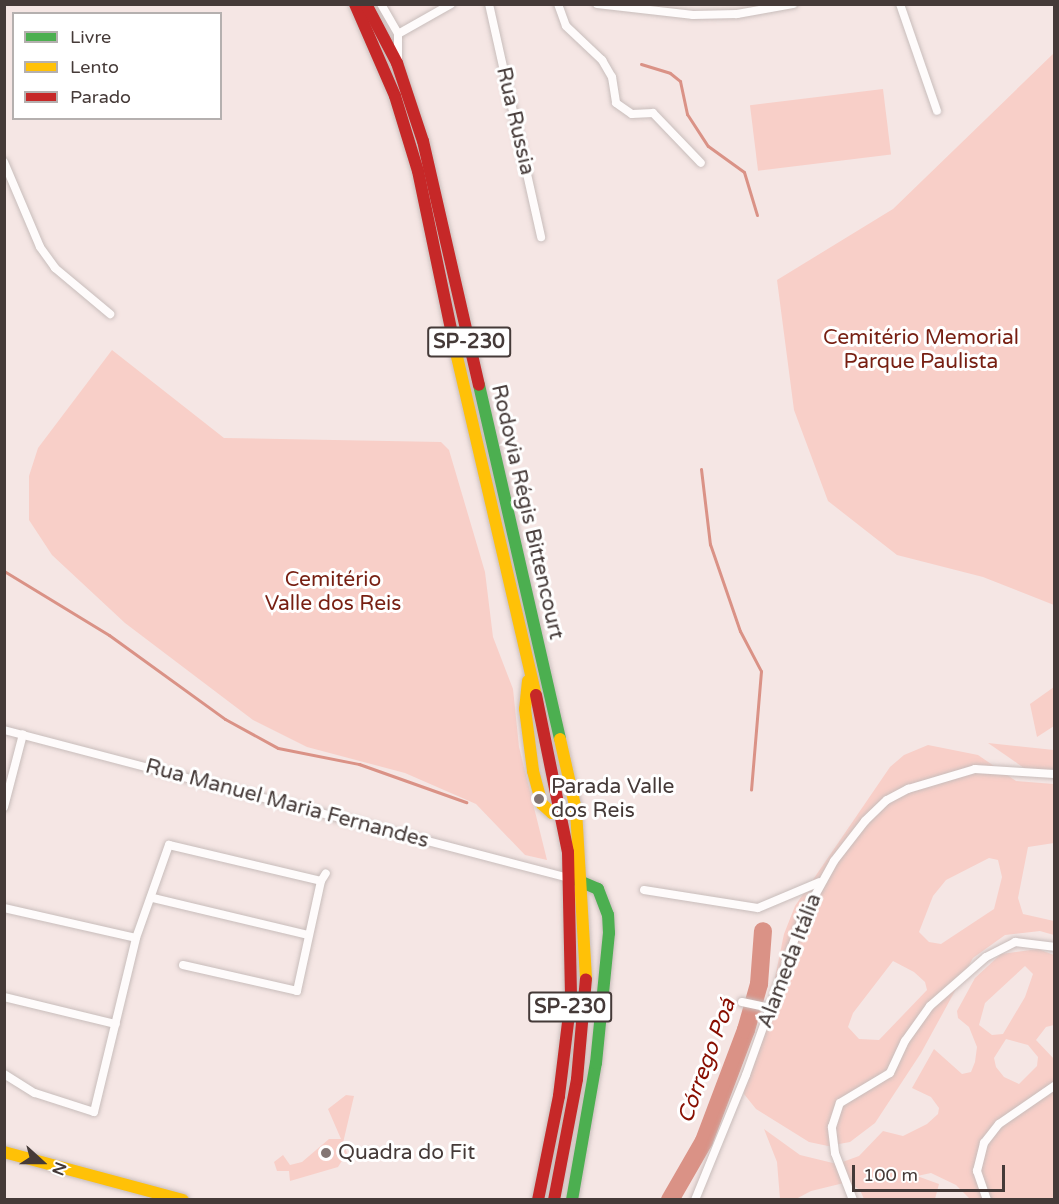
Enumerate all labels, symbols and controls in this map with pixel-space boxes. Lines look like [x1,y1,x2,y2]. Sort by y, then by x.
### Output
legend [12,12,222,120]
text: Livre [70,26,111,48]
text: Lento [70,56,119,78]
street label: Rua Russia [490,65,540,177]
text: Parado [70,86,131,108]
road number: SP-230 [427,325,511,359]
park label: Cemitério Memorial Parque Paulista [823,325,1019,375]
street label: Rodovia Régis Bittencourt [485,382,569,642]
park label: Cemitério Valle dos Reis [265,567,401,617]
street label: Rua Manuel Maria Fernandes [143,754,431,854]
place label: Parada Valle dos Reis [551,774,674,824]
marker: Parada Valle dos Reis [532,792,546,806]
street label: Alameda Itália [753,890,827,1032]
road number: SP-230 [528,990,612,1024]
water label: Córrego Poá [672,995,742,1127]
north arrow [12,1132,72,1192]
place label: Quadra do Fit [338,1140,475,1166]
marker: Quadra do Fit [319,1146,333,1160]
scale bar [855,1153,1008,1191]
text: N [47,1159,70,1178]
text: 100 m [863,1164,918,1186]

